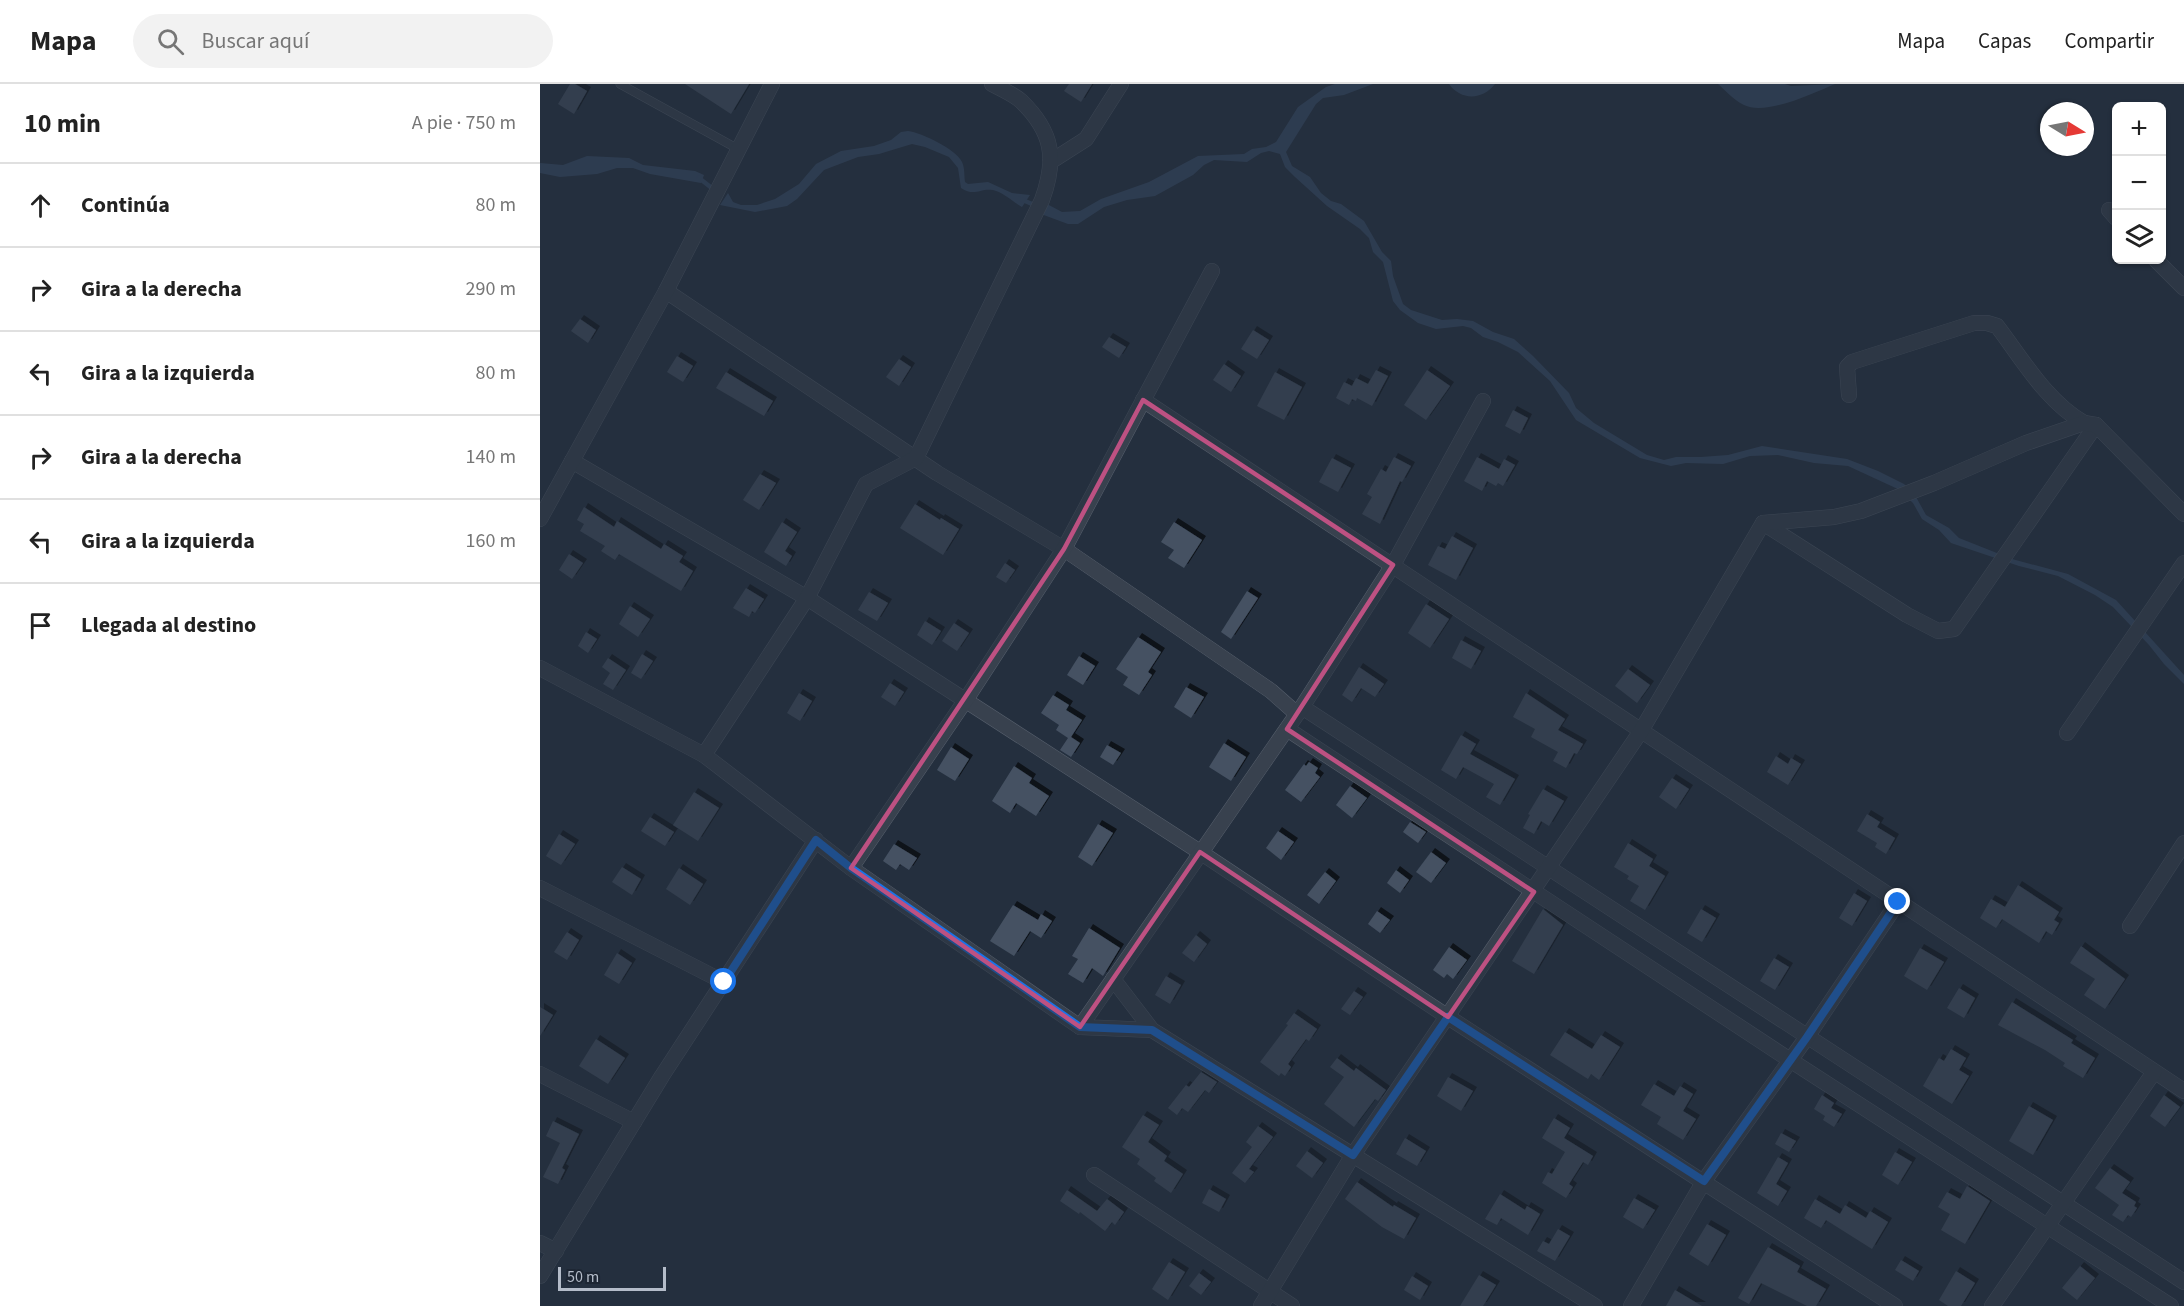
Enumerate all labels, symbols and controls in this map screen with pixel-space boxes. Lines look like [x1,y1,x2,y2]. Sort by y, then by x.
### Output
search box [133,14,553,68]
text: Mapa [30,21,97,61]
icon: search [154,25,187,58]
text: Buscar aquí [202,25,309,57]
text: Mapa [1897,26,1945,56]
text: Capas [1978,26,2031,56]
text: Compartir [2064,26,2154,56]
north arrow [2040,102,2094,156]
map controls [2112,102,2166,264]
button: + [2112,102,2166,156]
text: 10 min [24,105,101,142]
text: A pie · 750 m [412,109,516,137]
button: − [2112,156,2166,210]
icon: ahead [24,189,57,222]
text: Continúa [81,189,170,221]
text: 80 m [476,191,516,219]
button: layers [2112,210,2166,264]
icon: right [24,273,57,306]
text: Gira a la derecha [81,273,242,305]
text: 290 m [466,275,516,303]
icon: left [24,357,57,390]
text: Gira a la izquierda [81,357,255,389]
text: 80 m [476,359,516,387]
icon: right [24,441,57,474]
text: Gira a la derecha [81,441,242,473]
text: 140 m [466,443,516,471]
icon: left [24,525,57,558]
text: Gira a la izquierda [81,525,255,557]
text: 160 m [466,527,516,555]
icon: arrive [24,609,57,642]
text: Llegada al destino [81,609,256,641]
route end [1884,888,1910,914]
route start [710,968,736,994]
scale bar [558,1264,666,1292]
text: 50 m [567,1266,599,1288]

